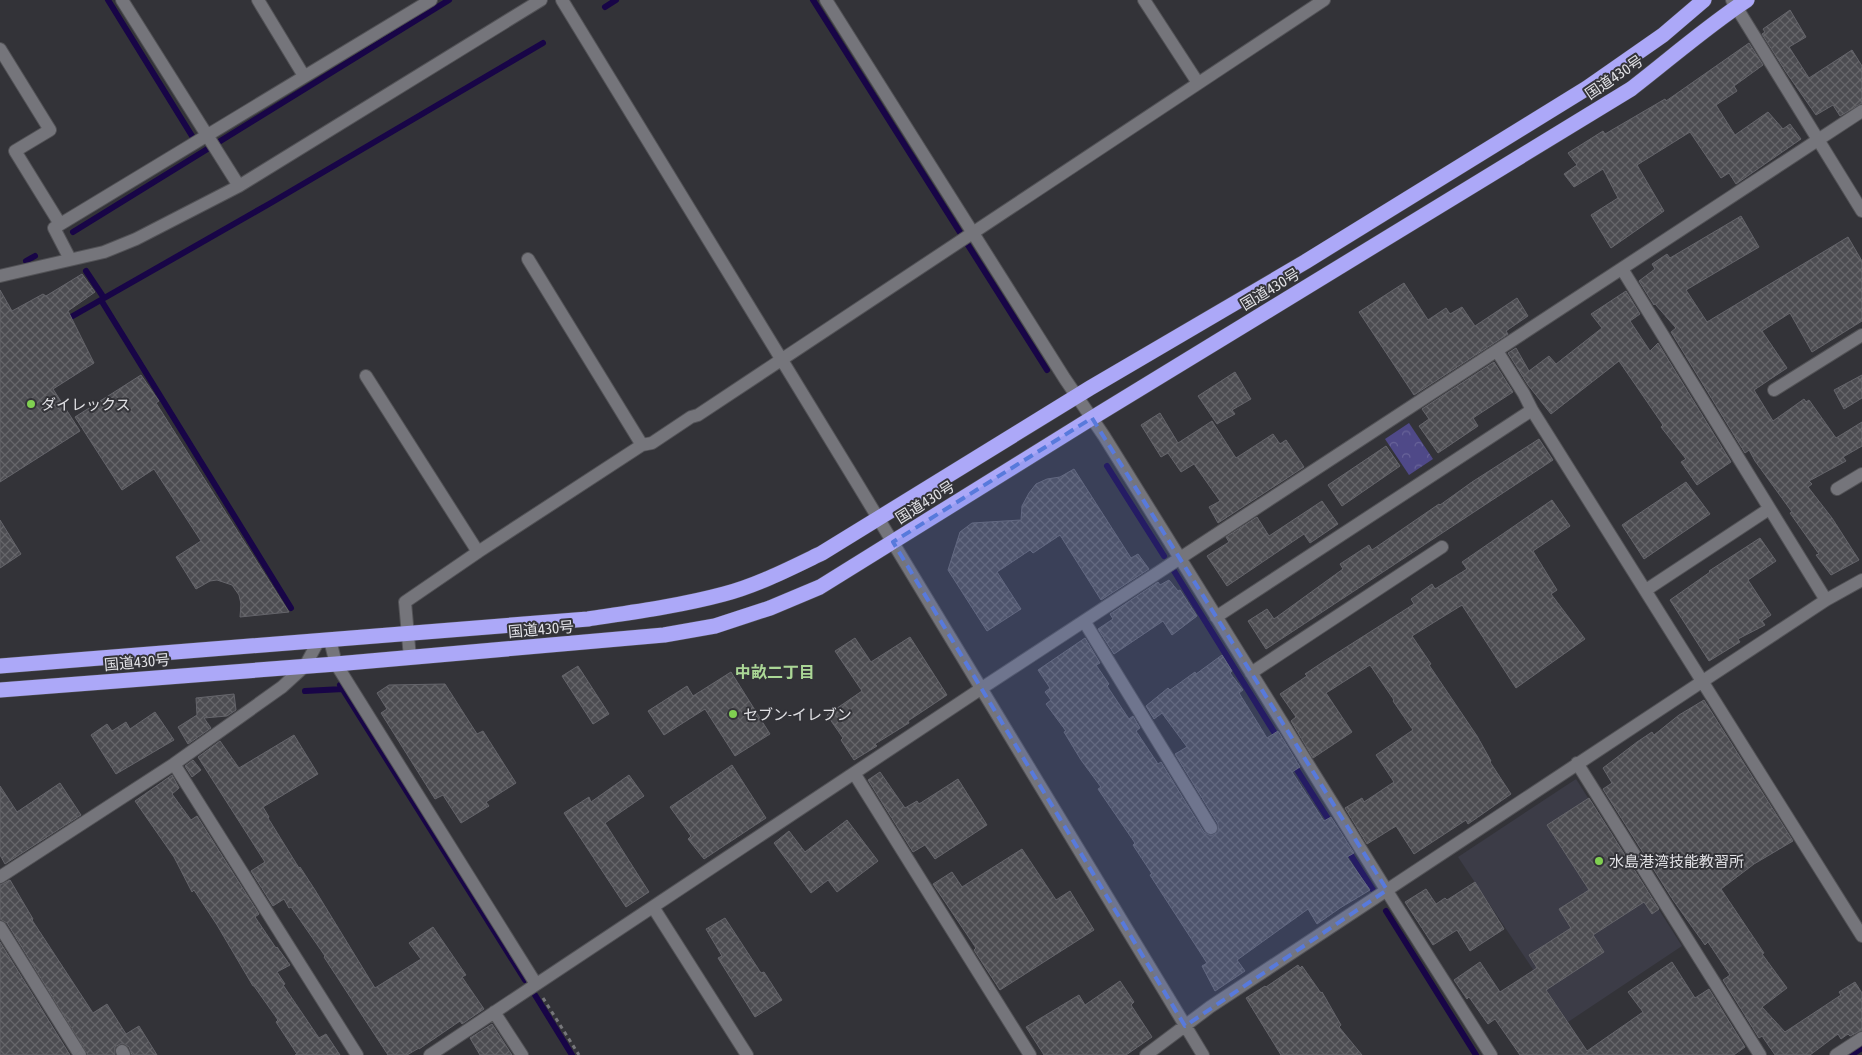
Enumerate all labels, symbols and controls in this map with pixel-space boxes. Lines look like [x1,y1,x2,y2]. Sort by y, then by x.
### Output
street label: 国道430号 [1582,51,1646,103]
street label: 国道430号 [1237,265,1303,313]
place label: ダイレックス [41,396,131,413]
marker: ダイレックス [25,398,37,410]
street label: 国道430号 [892,477,958,527]
street label: 国道430号 [507,618,575,640]
street label: 国道430号 [103,651,171,673]
district label: 中畝二丁目 [735,663,815,681]
place label: セブン-イレブン [743,706,852,723]
marker: セブン-イレブン [727,708,739,720]
place label: 水島港湾技能教習所 [1609,853,1744,870]
marker: 水島港湾技能教習所 [1593,855,1605,867]

